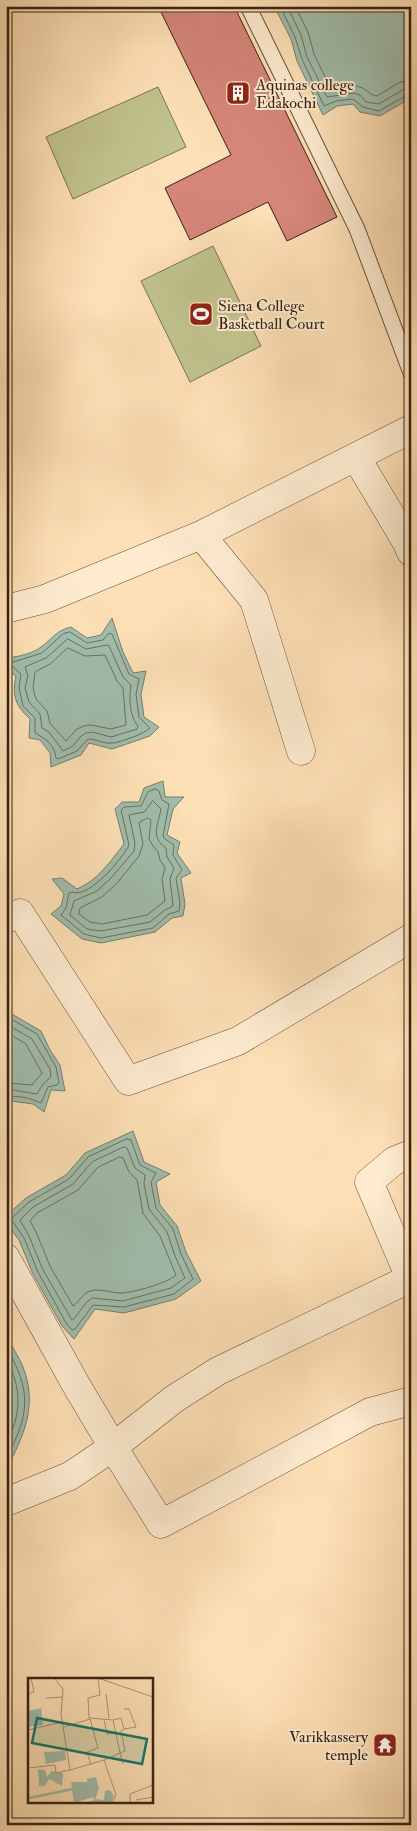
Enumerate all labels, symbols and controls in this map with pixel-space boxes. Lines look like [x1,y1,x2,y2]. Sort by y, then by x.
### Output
place label: Aquinas college Edakochi [255,75,354,113]
building icon: Aquinas college Edakochi [225,80,251,106]
place label: Siena College Basketball Court [218,296,325,334]
sports icon: Siena College Basketball Court [188,301,214,327]
inset map [28,1678,152,1804]
place label: Varikkassery temple [289,1727,369,1766]
temple icon: Varikkassery temple [372,1732,398,1758]

